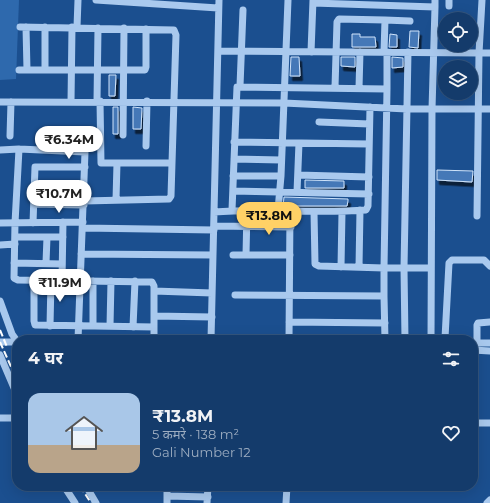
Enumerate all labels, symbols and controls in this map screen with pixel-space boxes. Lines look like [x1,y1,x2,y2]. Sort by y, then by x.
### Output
map controls [438,12,478,100]
button: locate [438,12,478,52]
button: layers [438,60,478,100]
pin: ₹6.34M [36,126,102,160]
text: ₹6.34M [44,131,94,147]
pin: ₹10.7M [26,180,92,214]
text: ₹10.7M [36,185,82,201]
pin: ₹13.8M [236,202,302,236]
text: ₹13.8M [246,207,292,223]
pin: ₹11.9M [27,269,93,303]
text: ₹11.9M [38,274,82,290]
text: 4 घर [28,348,63,368]
icon: filters [440,348,462,370]
text: ₹13.8M [152,406,213,426]
icon: home [60,409,108,457]
icon: heart [440,422,462,444]
text: 5 कमरे · 138 m² [152,426,239,442]
text: Gali Number 12 [152,444,251,460]

